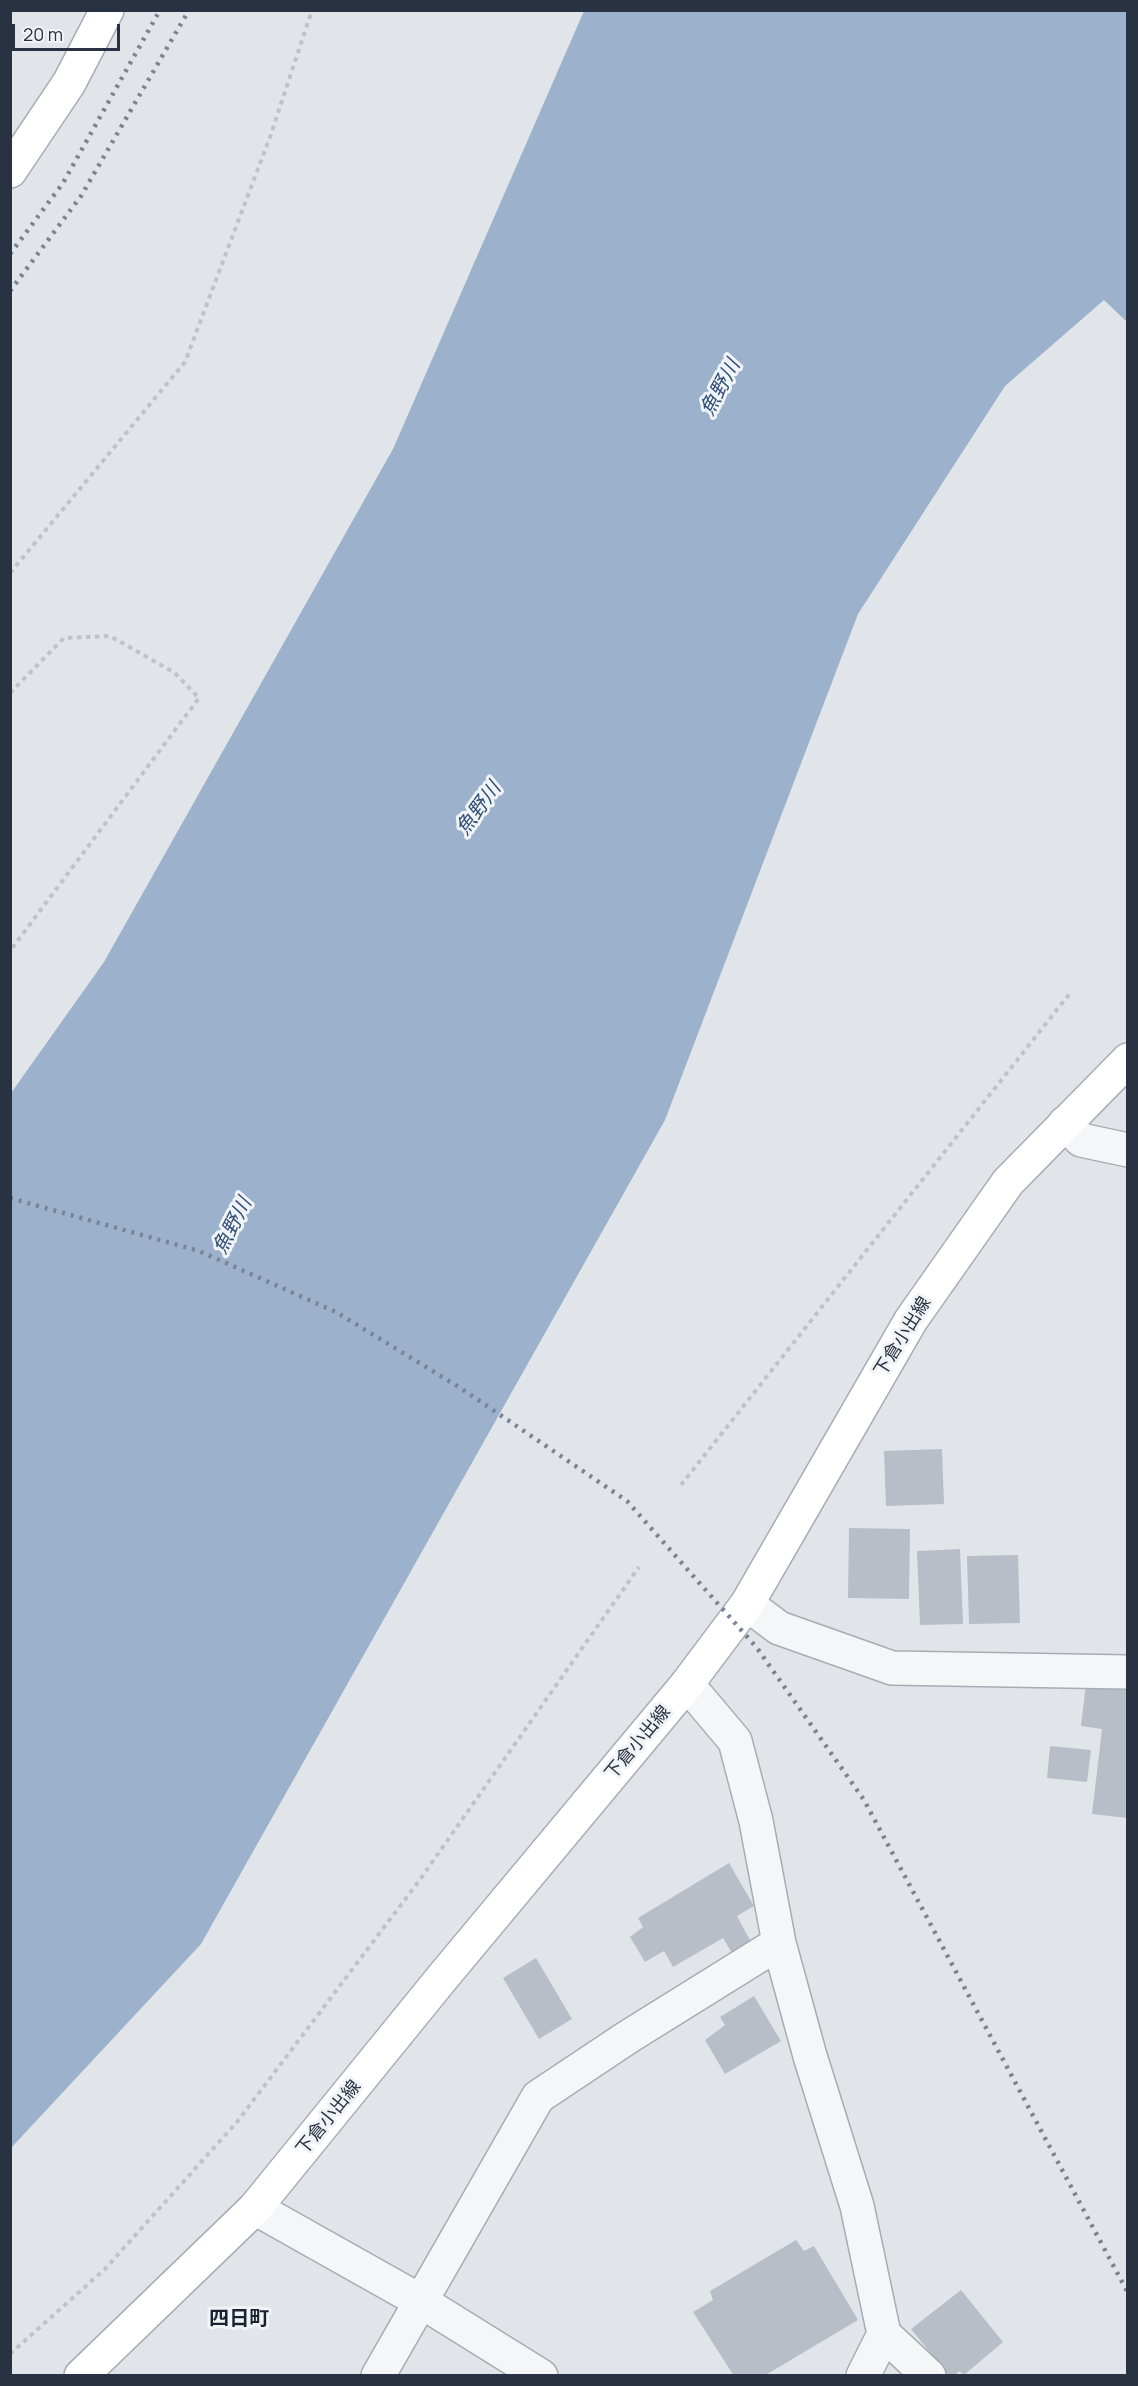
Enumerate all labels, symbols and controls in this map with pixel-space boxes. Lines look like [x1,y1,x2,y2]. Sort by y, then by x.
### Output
scale bar [15,12,123,50]
text: 20 m [23,22,63,46]
water label: 魚野川 [696,356,746,420]
water label: 魚野川 [452,778,506,840]
water label: 魚野川 [209,1194,257,1258]
street label: 下倉小出線 [870,1293,936,1381]
street label: 下倉小出線 [601,1702,675,1784]
street label: 下倉小出線 [292,2076,366,2160]
district label: 四日町 [209,2307,269,2331]

